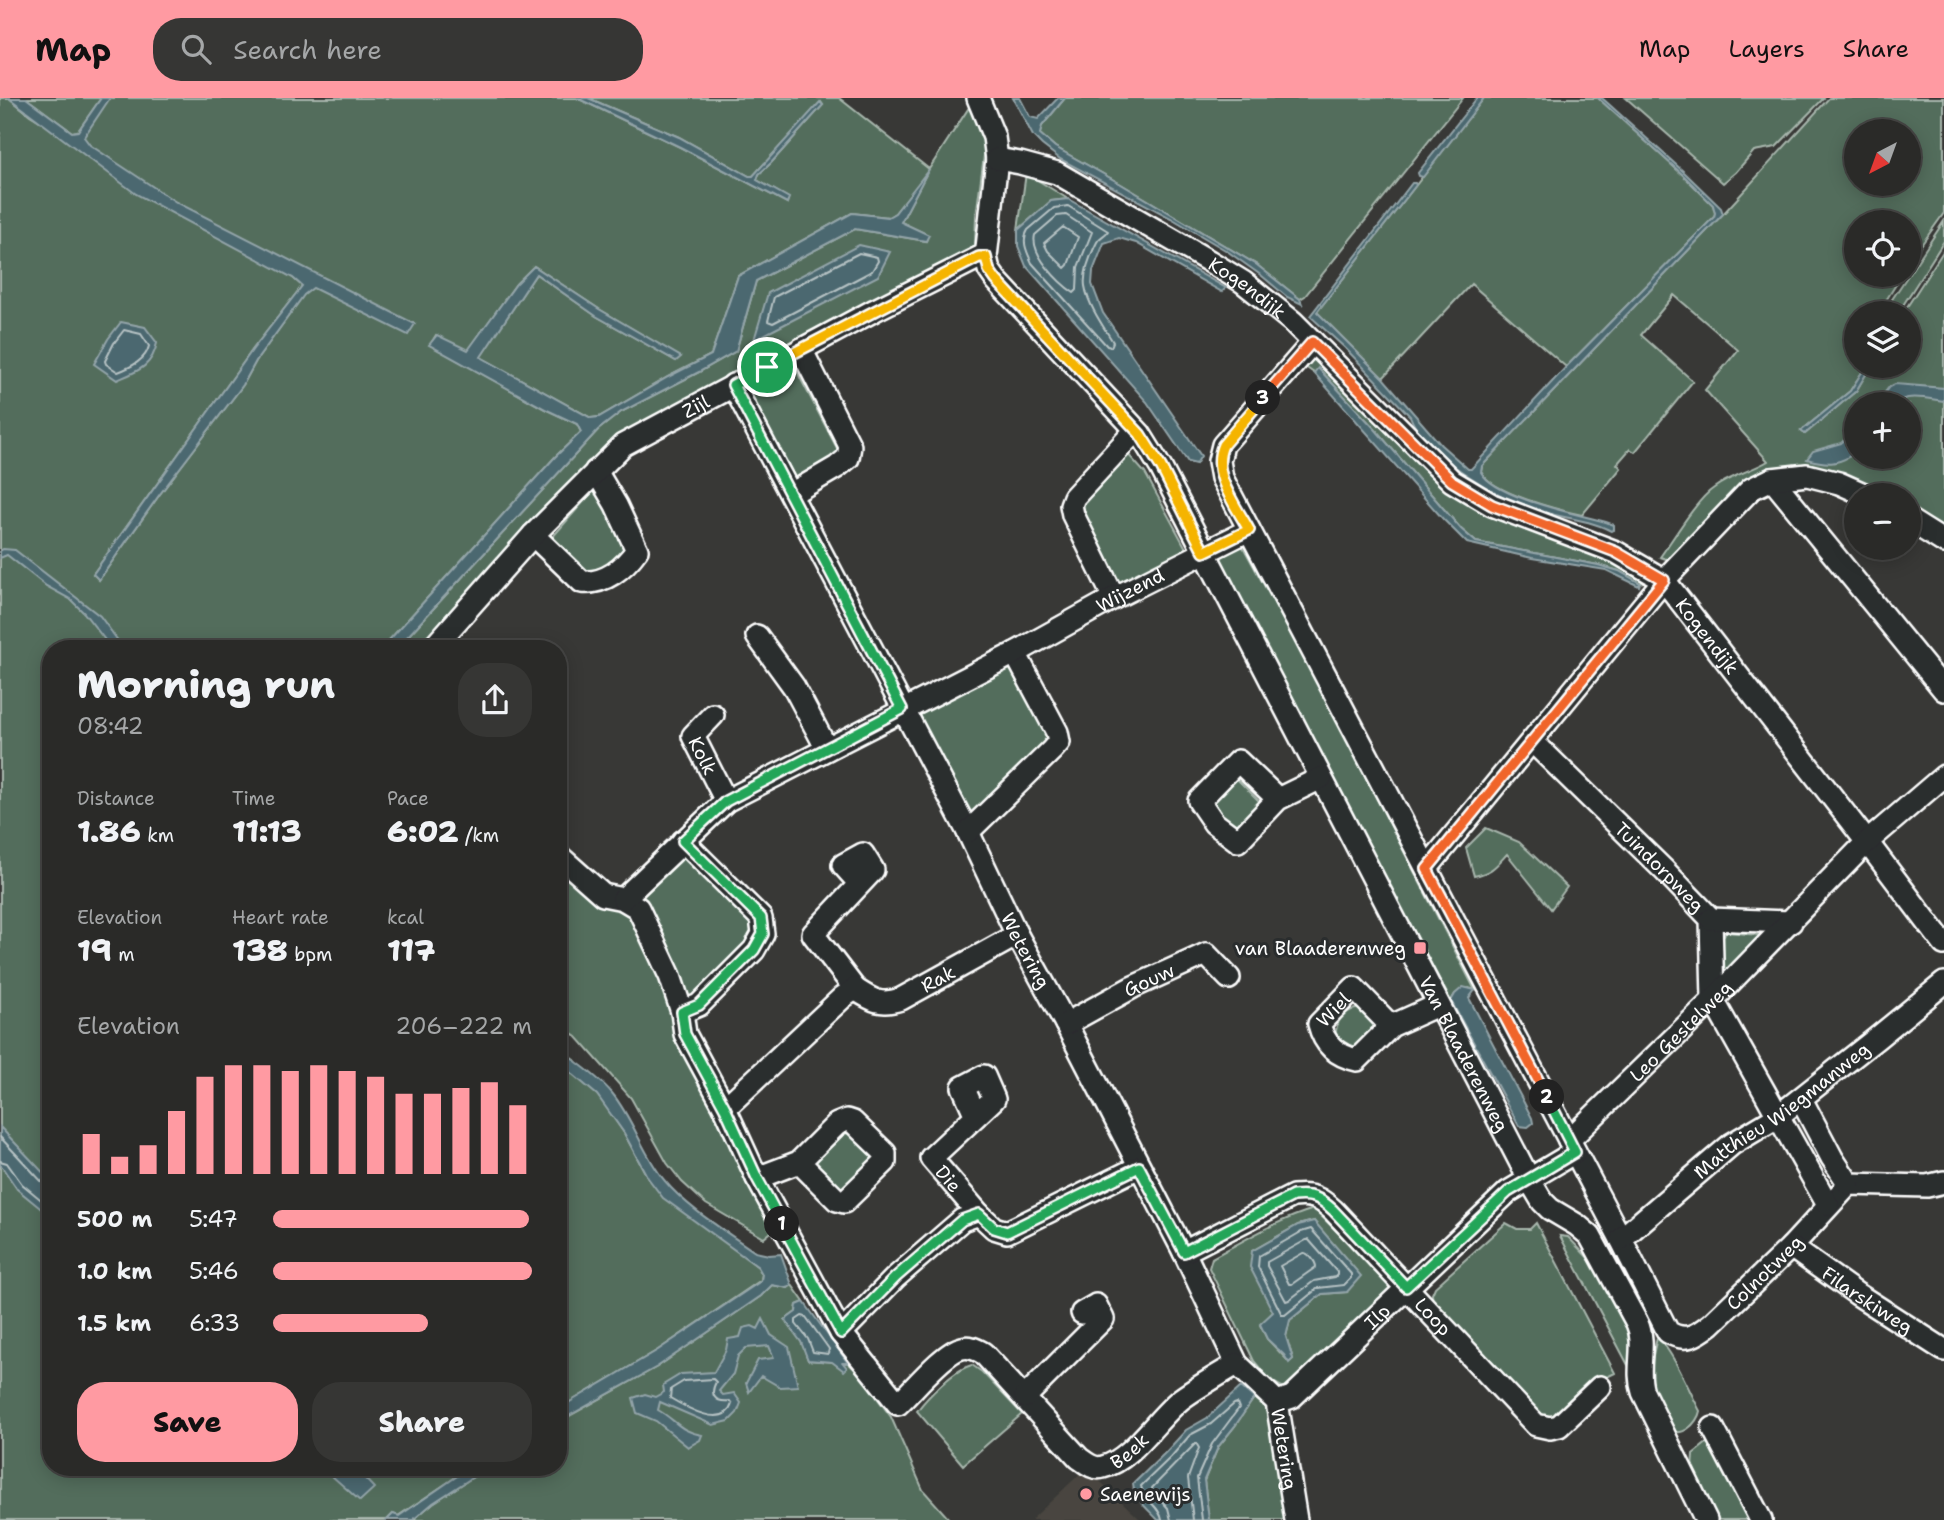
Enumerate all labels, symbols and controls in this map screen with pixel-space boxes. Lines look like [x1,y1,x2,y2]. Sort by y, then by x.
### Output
search box [153,18,643,81]
text: Map [35,27,111,72]
icon: search [177,30,215,68]
text: Search here [233,32,382,67]
text: Map [1639,33,1690,65]
text: Layers [1728,33,1805,65]
text: Share [1843,33,1909,65]
north arrow [1844,119,1922,196]
map controls [1844,119,1921,560]
button: locate [1844,210,1921,287]
street label: Kogendijk [1204,251,1291,324]
button: layers [1844,301,1921,378]
pin [737,337,797,397]
icon: arrive [748,348,786,386]
pin: 3 [1246,380,1280,416]
text: 3 [1256,385,1269,410]
street label: Zijl [678,388,714,424]
button: + [1844,392,1921,469]
button: − [1844,483,1921,560]
street label: Wijzend [1091,562,1168,618]
street label: Kogendijk [1670,593,1745,679]
text: Morning run [77,659,335,710]
button: share [458,663,532,737]
text: 08:42 [77,711,144,741]
street label: Kolk [683,732,723,779]
text: Distance [77,786,155,811]
text: Time [232,786,276,811]
text: Pace [387,786,429,811]
text: 1.86 [77,811,141,852]
text: 11:13 [232,811,302,852]
text: 6:02 [387,811,459,852]
street label: Tuindorpweg [1609,816,1710,917]
text: km [141,823,174,848]
text: /km [459,823,499,848]
text: Elevation [77,905,162,930]
text: Heart rate [232,905,329,930]
text: kcal [387,905,424,930]
street label: Wetering [996,908,1057,993]
text: 19 [77,930,112,971]
text: 138 [232,930,288,971]
text: 117 [387,930,435,971]
place label: van Blaaderenweg [1235,936,1406,961]
marker: van Blaaderenweg [1412,940,1428,956]
text: m [112,942,135,967]
text: bpm [288,942,332,967]
street label: Gouw [1119,957,1178,1002]
street label: Rak [916,959,959,998]
street label: Van Blaaderenweg [1413,971,1515,1136]
street label: Leo Gestelweg [1624,975,1738,1087]
street label: Wiel [1310,986,1356,1032]
text: Elevation [77,1011,180,1041]
text: 206–222 m [395,1011,532,1041]
street label: Matthieu Wiegmanweg [1688,1036,1874,1184]
pin: 2 [1530,1080,1564,1114]
text: 2 [1540,1084,1553,1109]
street label: Die [930,1160,967,1198]
text: 500 m [77,1204,152,1234]
text: 5:47 [189,1204,238,1234]
pin: 1 [764,1206,800,1242]
text: 1 [777,1211,786,1236]
street label: Colnotweg [1721,1229,1809,1315]
text: 1.0 km [77,1256,152,1286]
text: 5:46 [189,1256,239,1286]
street label: Filarskiweg [1817,1260,1918,1339]
street label: Loop [1409,1292,1457,1341]
street label: Ilp [1359,1298,1395,1335]
text: 1.5 km [77,1308,151,1338]
text: 6:33 [189,1308,240,1338]
button: Save [77,1382,298,1462]
button: Share [312,1382,532,1462]
street label: Wetering [1266,1406,1303,1492]
street label: Beek [1106,1428,1154,1475]
place label: Saenewijs [1100,1482,1191,1507]
marker: Saenewijs [1078,1486,1094,1502]

